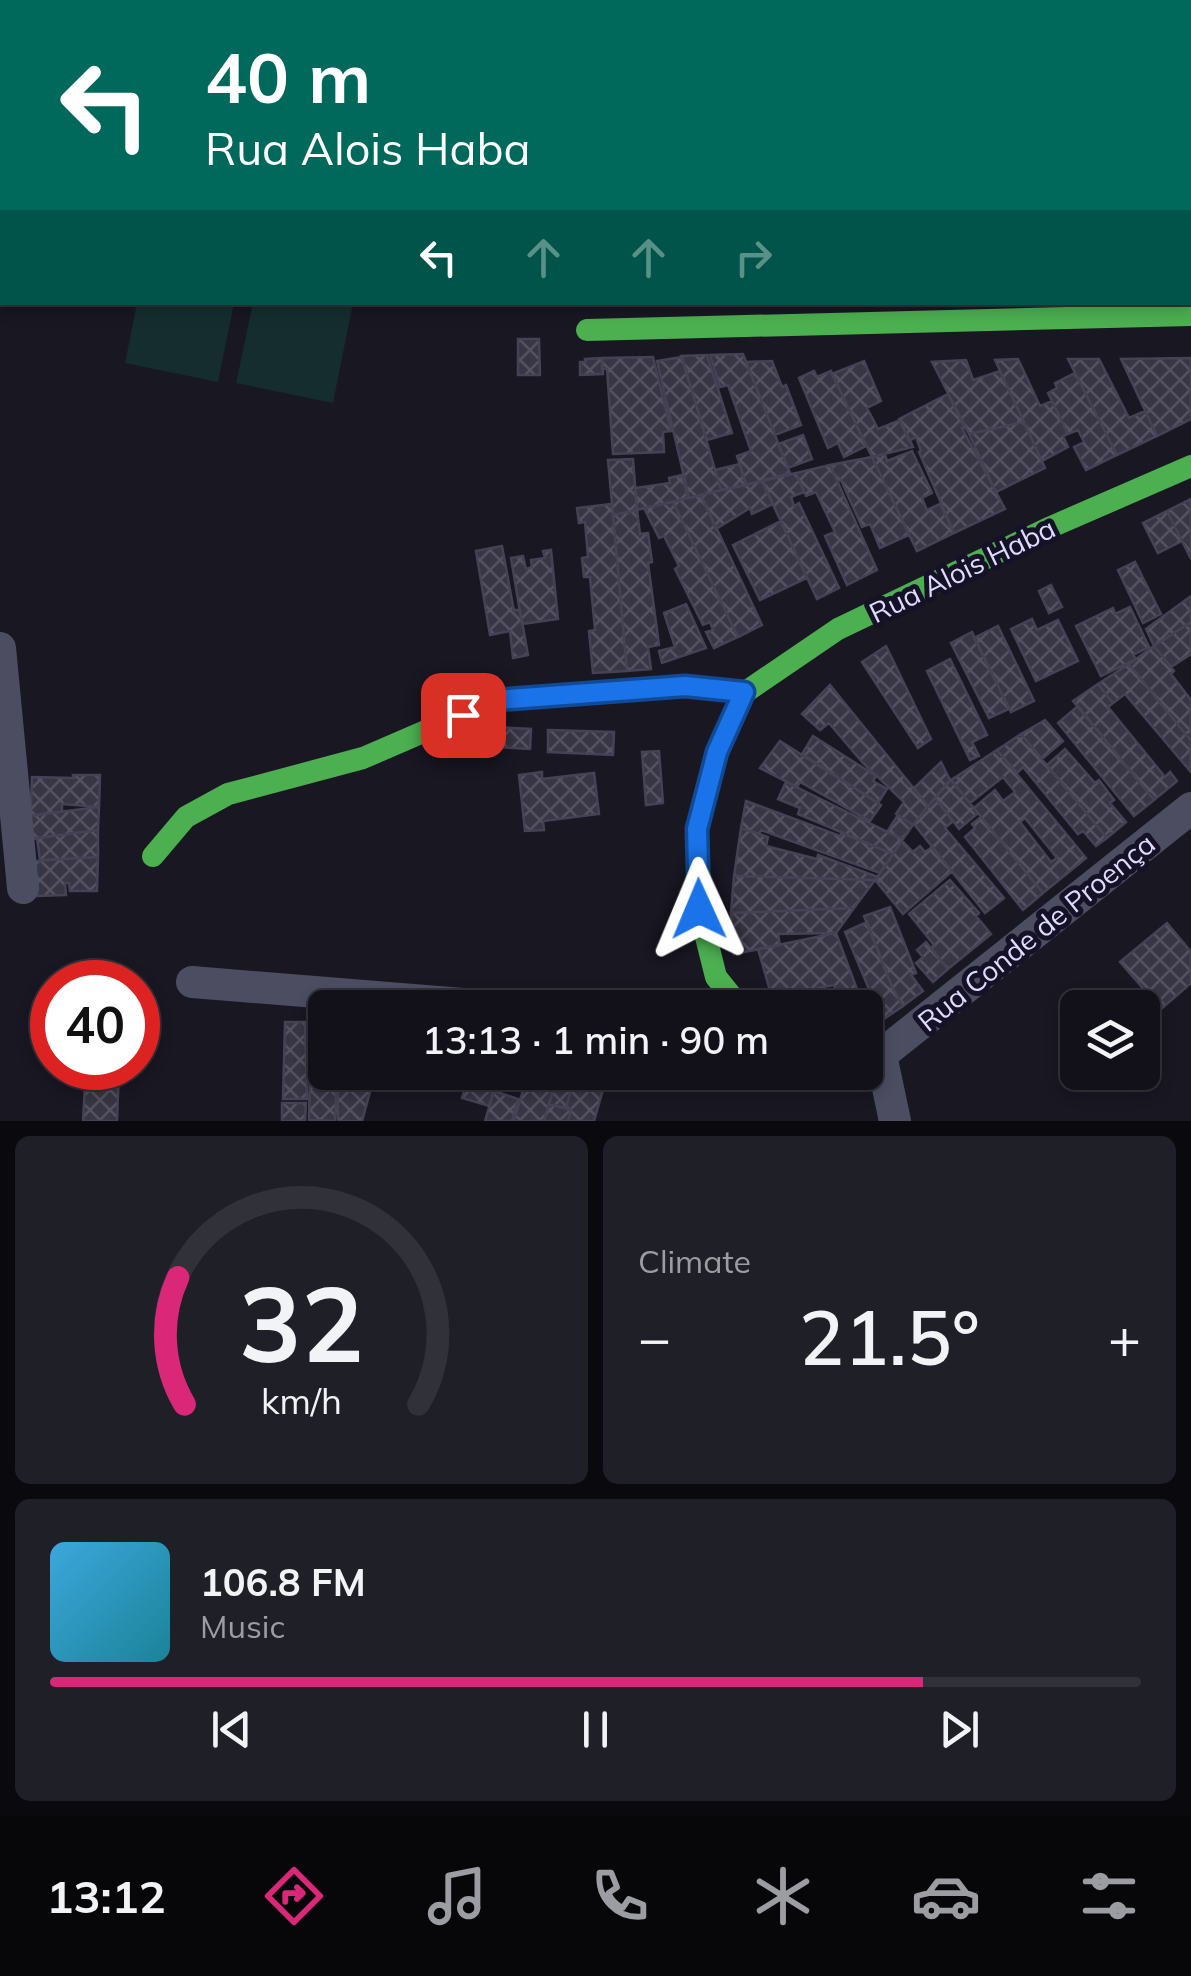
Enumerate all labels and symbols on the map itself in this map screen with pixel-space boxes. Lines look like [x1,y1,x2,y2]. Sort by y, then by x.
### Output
street label: Rua Alois Haba [863,510,1061,630]
pin [421,673,506,758]
street label: Rua Conde de Proença [910,826,1162,1038]
position arrow [647,857,751,961]
speed limit sign: 40 [30,960,160,1090]

